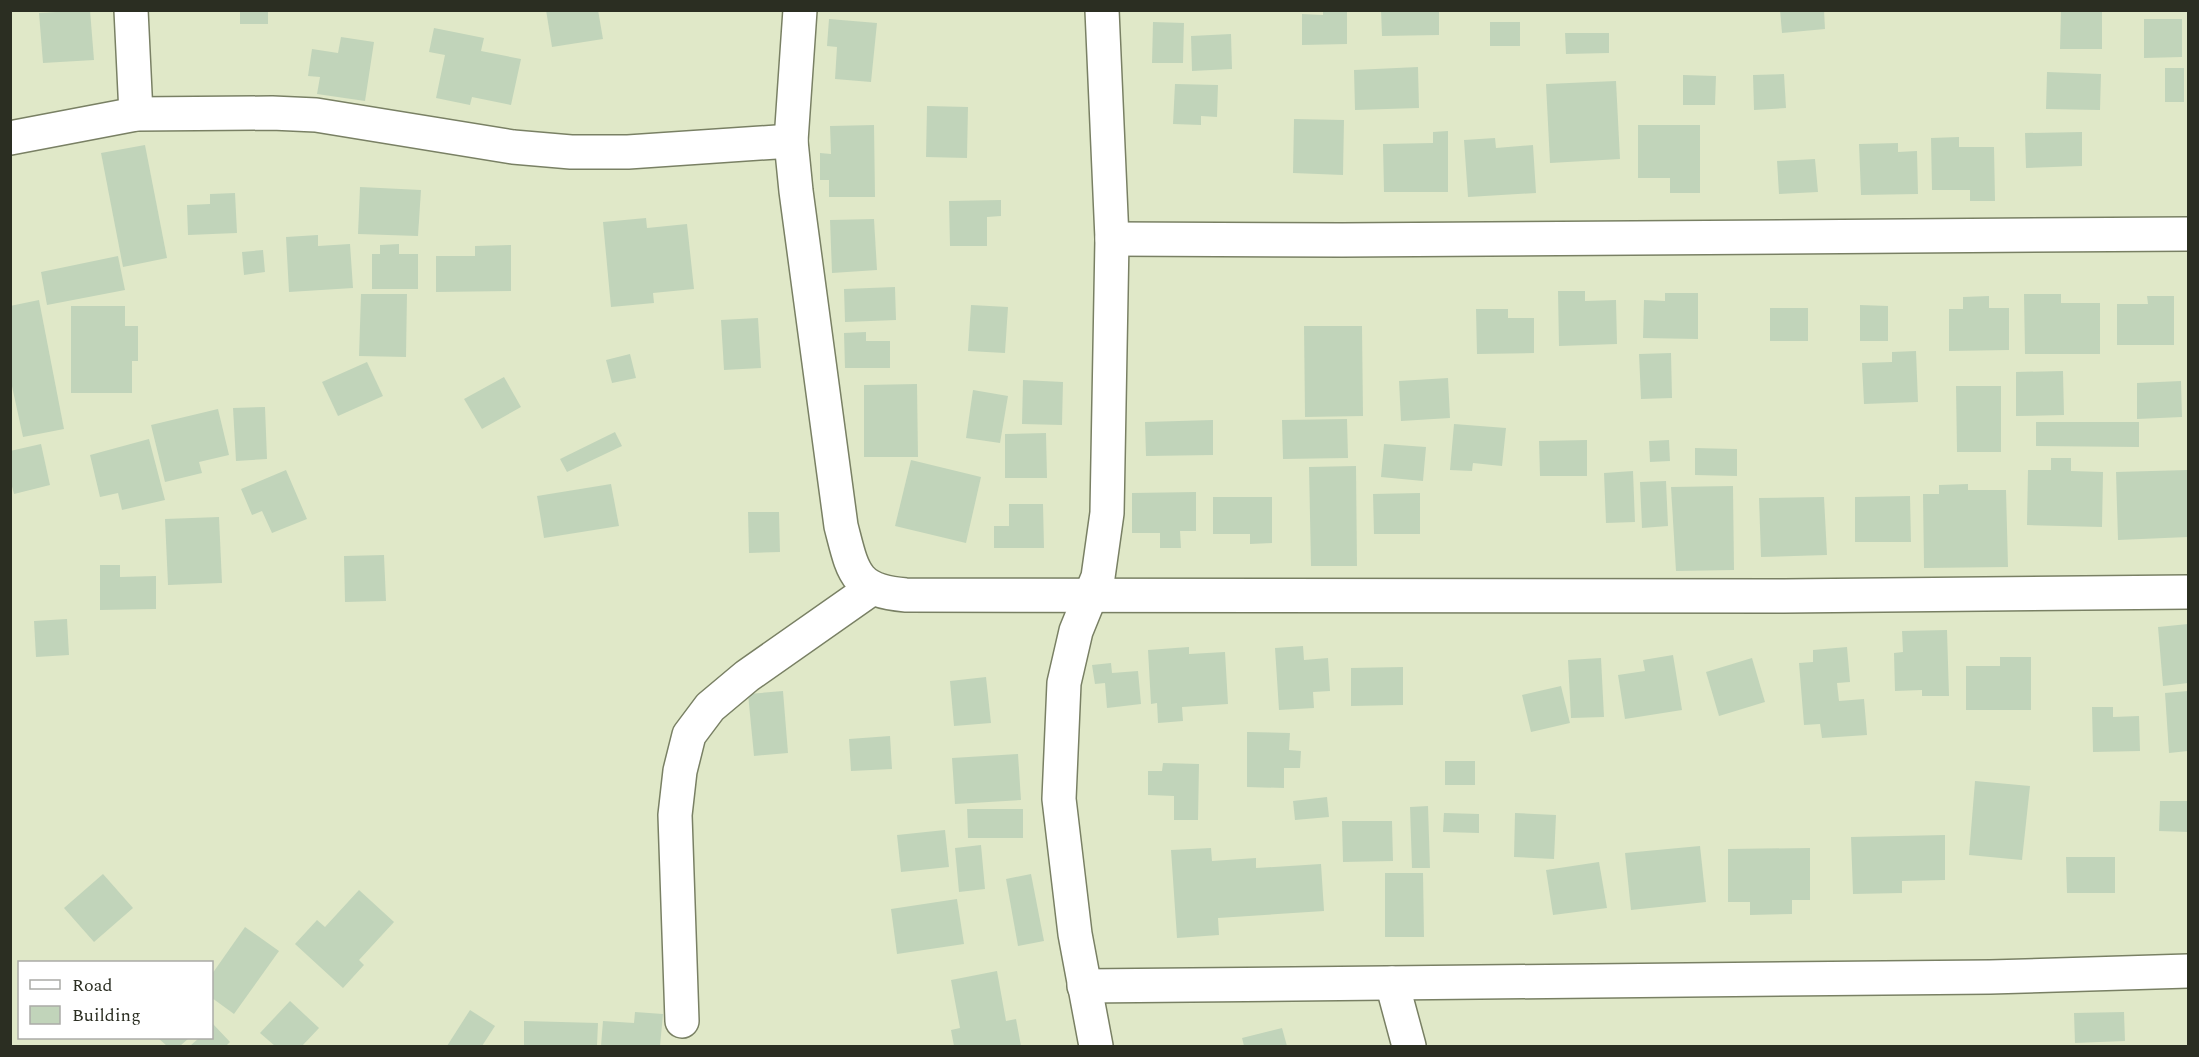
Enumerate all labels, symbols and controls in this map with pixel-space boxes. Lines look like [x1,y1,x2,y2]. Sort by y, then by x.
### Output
legend [18,961,213,1039]
text: Road [72,972,113,999]
text: Building [72,1002,141,1029]

